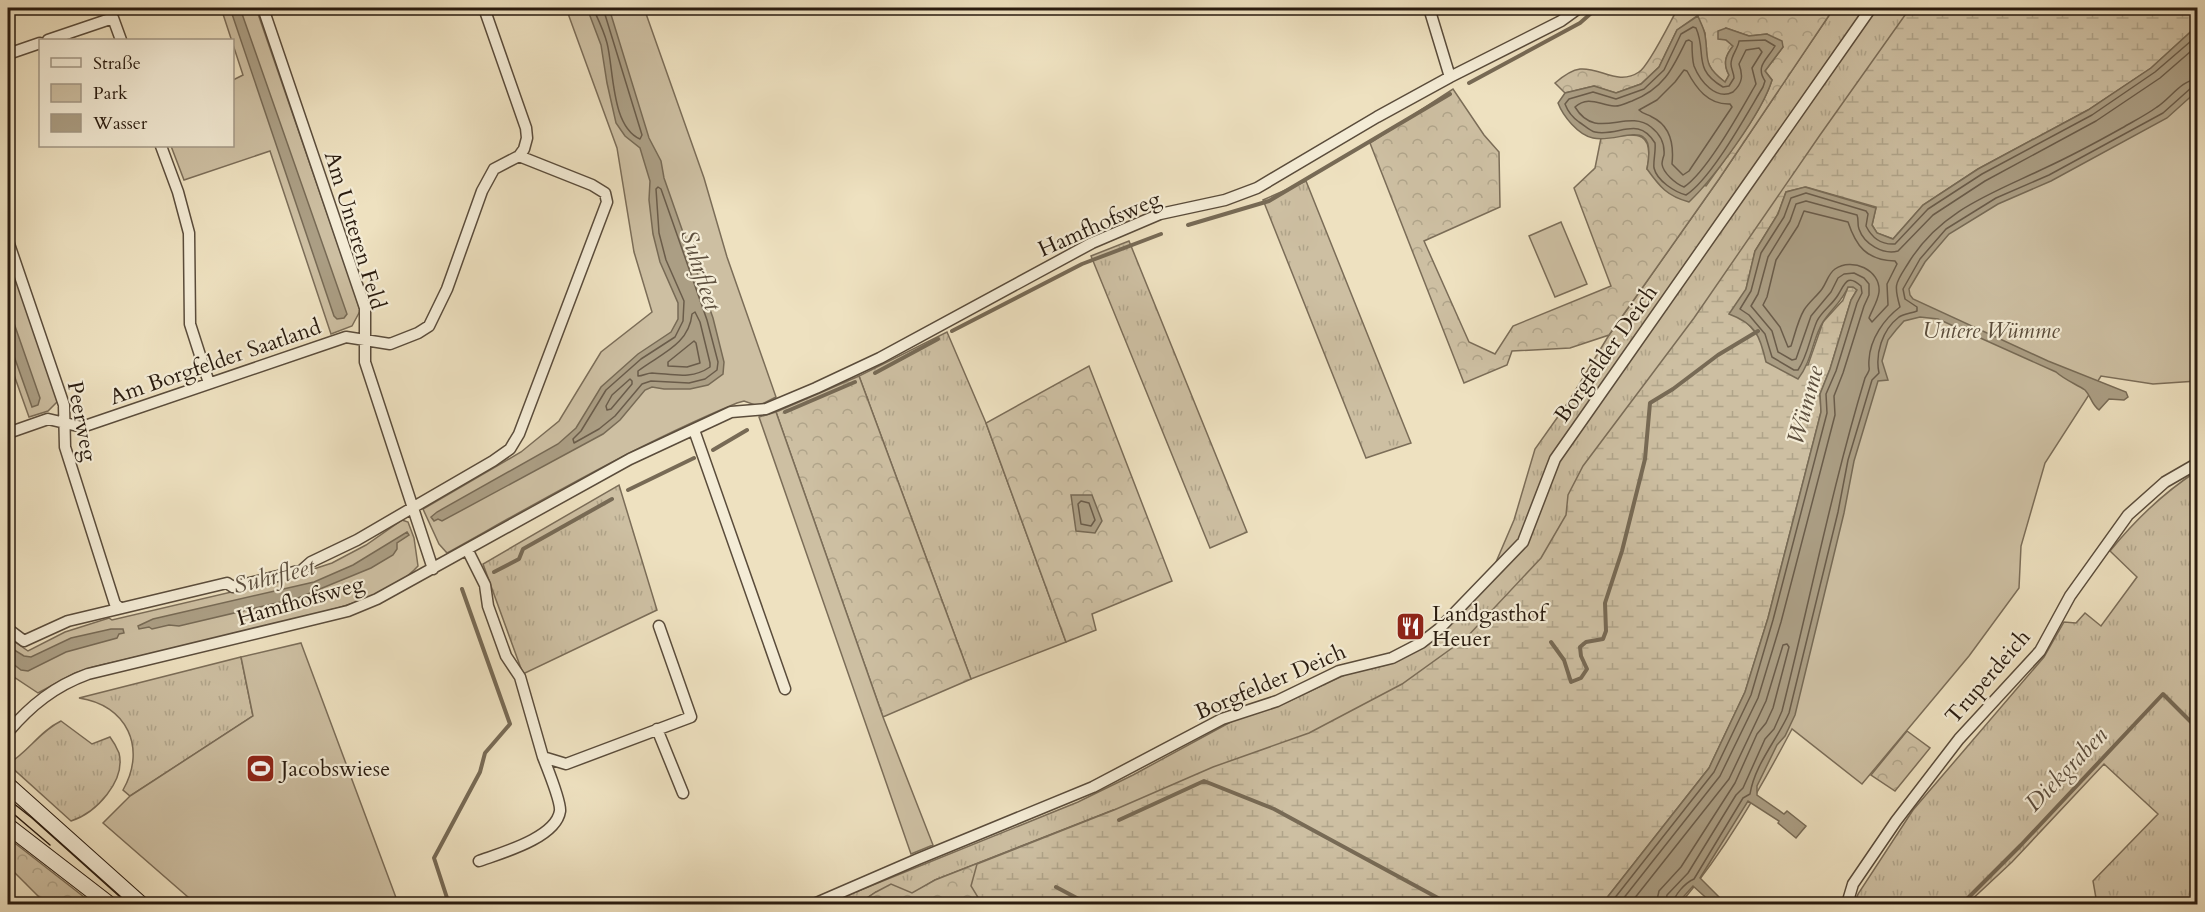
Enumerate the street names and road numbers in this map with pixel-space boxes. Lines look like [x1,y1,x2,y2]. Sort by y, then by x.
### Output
street label: Am Unteren Feld [317,148,393,313]
street label: Hamfhofsweg [1033,183,1166,264]
street label: Borgfelder Deich [1547,279,1664,428]
street label: Am Borgfelder Saatland [106,312,325,412]
street label: Peerweg [60,379,105,464]
street label: Hamfhofsweg [233,568,368,633]
street label: Truperdeich [1938,623,2037,730]
street label: Borgfelder Deich [1190,637,1350,727]

